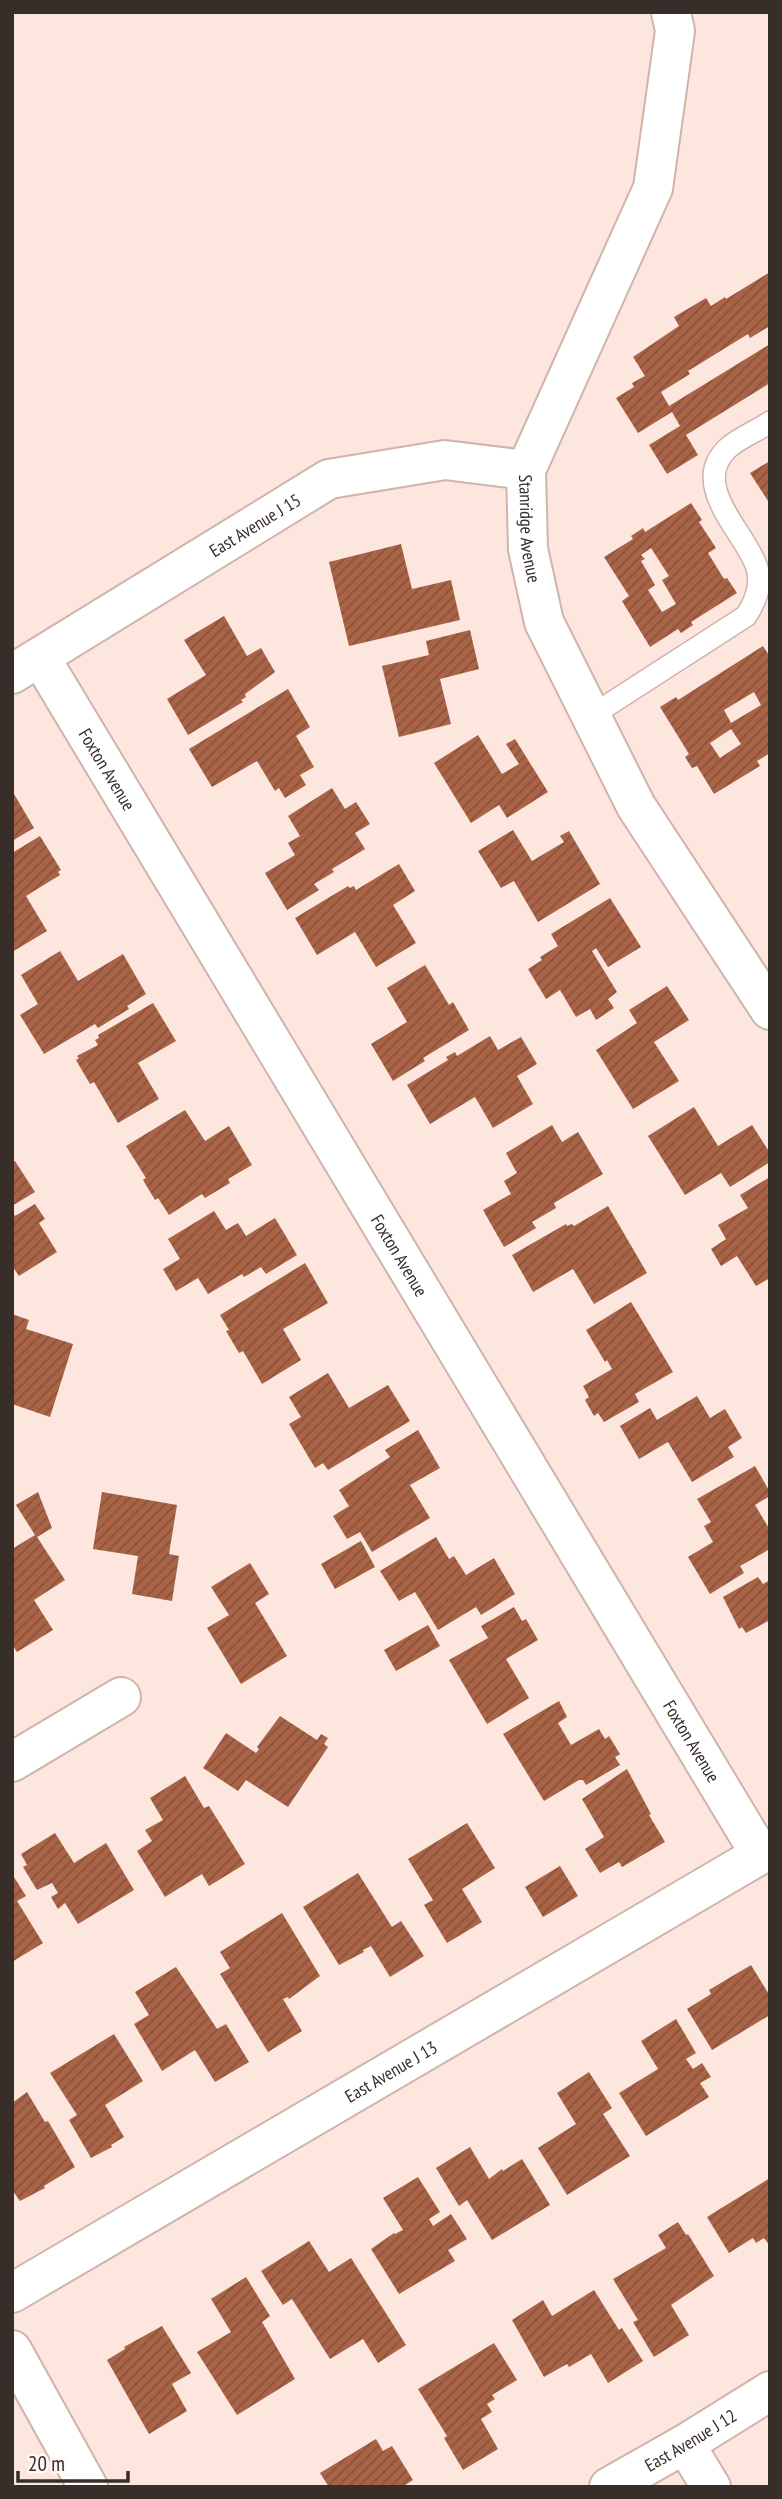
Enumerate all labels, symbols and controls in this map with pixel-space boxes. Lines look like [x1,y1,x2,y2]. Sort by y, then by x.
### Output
street label: Stanridge Avenue [515,474,547,585]
street label: East Avenue J 15 [205,488,305,561]
street label: Foxton Avenue [74,724,141,814]
street label: Foxton Avenue [366,1210,433,1300]
street label: Foxton Avenue [659,1696,726,1786]
street label: East Avenue J 13 [341,2035,441,2107]
street label: East Avenue J 12 [640,2403,740,2476]
scale bar [18,2440,128,2484]
text: 20 m [28,2450,65,2477]

